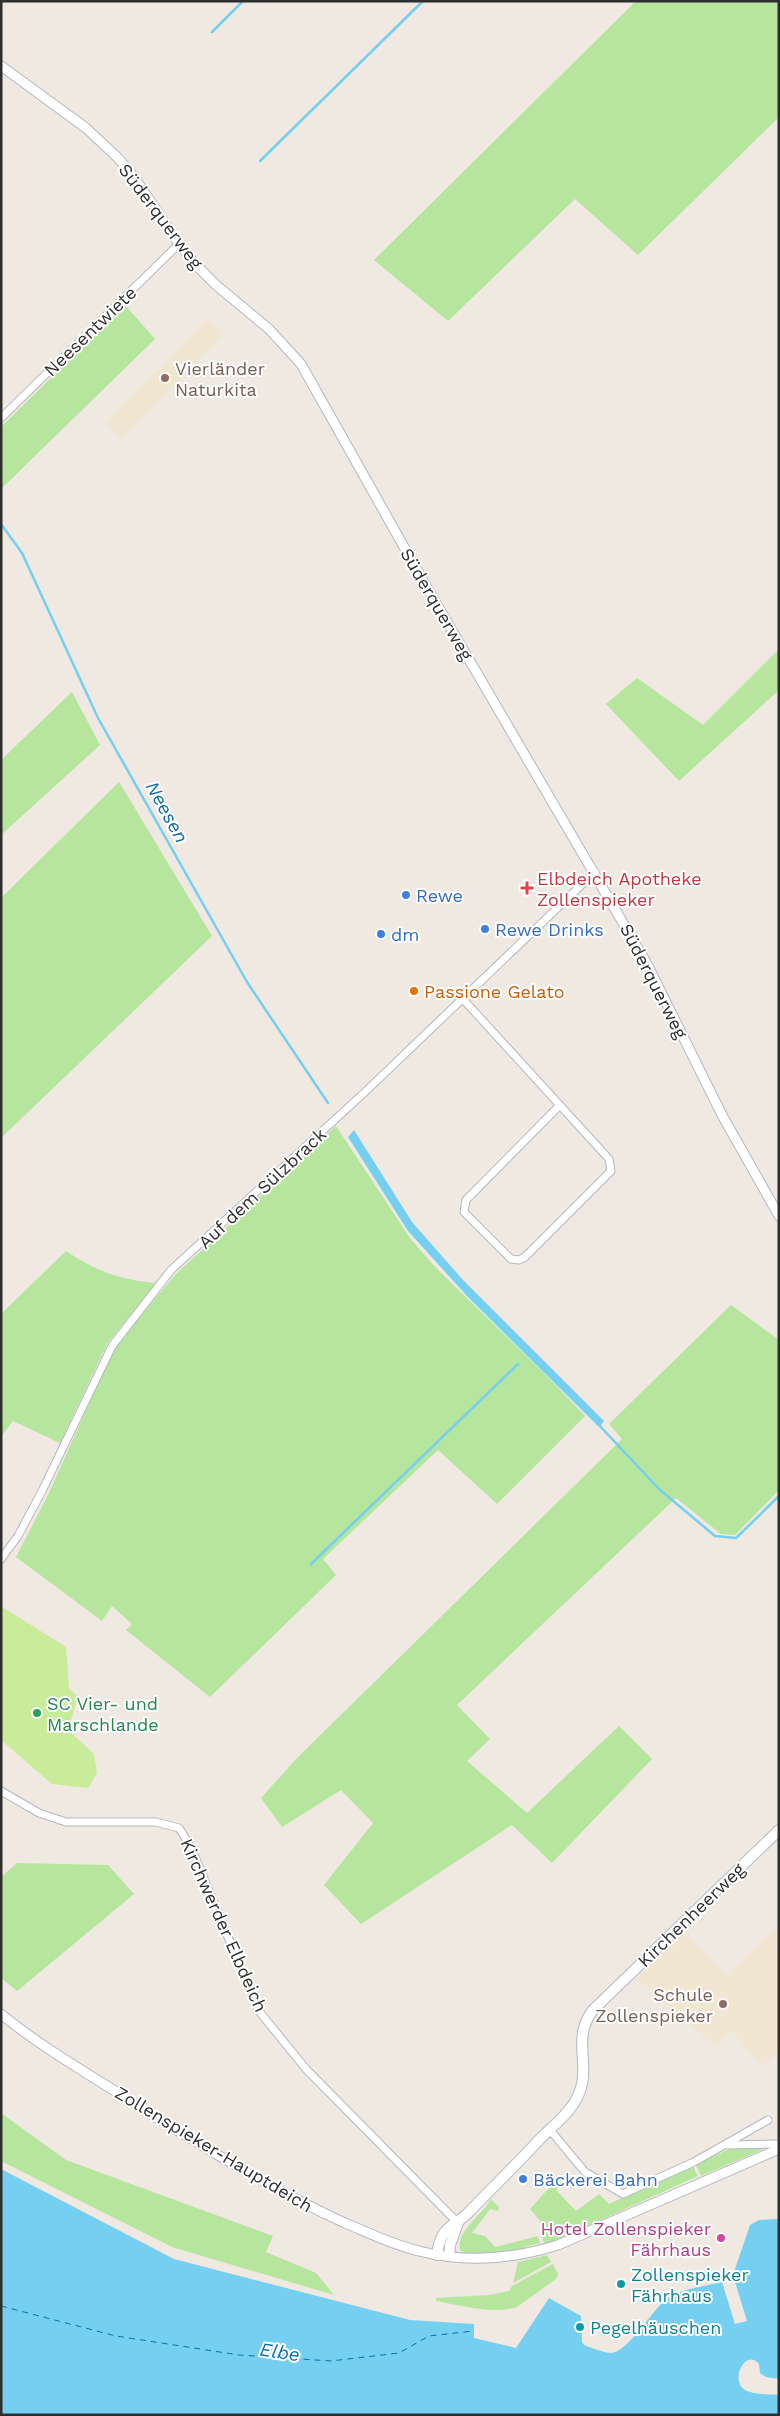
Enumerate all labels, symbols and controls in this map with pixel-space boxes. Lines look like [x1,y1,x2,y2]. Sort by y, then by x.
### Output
street label: Süderquerweg [115,159,208,273]
street label: Neesentwiete [39,282,141,380]
place label: Vierländer Naturkita [175,358,265,400]
marker: Vierländer Naturkita [159,372,171,384]
street label: Süderquerweg [396,544,478,664]
water label: Neesen [141,777,193,847]
place label: Elbdeich Apotheke Zollenspieker [537,868,702,910]
marker: Elbdeich Apotheke Zollenspieker [521,882,533,894]
place label: Rewe [416,885,463,906]
marker: Rewe [400,889,412,901]
place label: Rewe Drinks [495,919,604,940]
street label: Süderquerweg [616,920,692,1042]
marker: Rewe Drinks [479,923,491,935]
place label: dm [391,924,419,945]
marker: dm [375,928,387,940]
place label: Passione Gelato [424,981,565,1002]
marker: Passione Gelato [408,985,420,997]
street label: Auf dem Sülzbrack [194,1123,330,1253]
place label: SC Vier- und Marschlande [47,1693,159,1735]
marker: SC Vier- und Marschlande [31,1707,43,1719]
street label: Kirchwerder Elbdeich [176,1835,272,2015]
street label: Kirchenheerweg [633,1858,749,1971]
place label: Schule Zollenspieker [595,1984,713,2026]
marker: Schule Zollenspieker [717,1998,729,2010]
street label: Zollenspieker-Hauptdeich [112,2082,316,2216]
place label: Bäckerei Bahn [533,2169,658,2190]
marker: Bäckerei Bahn [517,2173,529,2185]
place label: Hotel Zollenspieker Fährhaus [541,2218,711,2260]
marker: Hotel Zollenspieker Fährhaus [715,2232,727,2244]
place label: Zollenspieker Fährhaus [631,2264,749,2306]
marker: Zollenspieker Fährhaus [615,2278,627,2290]
place label: Pegelhäuschen [590,2317,721,2338]
marker: Pegelhäuschen [574,2321,586,2333]
water label: Elbe [258,2337,302,2367]

